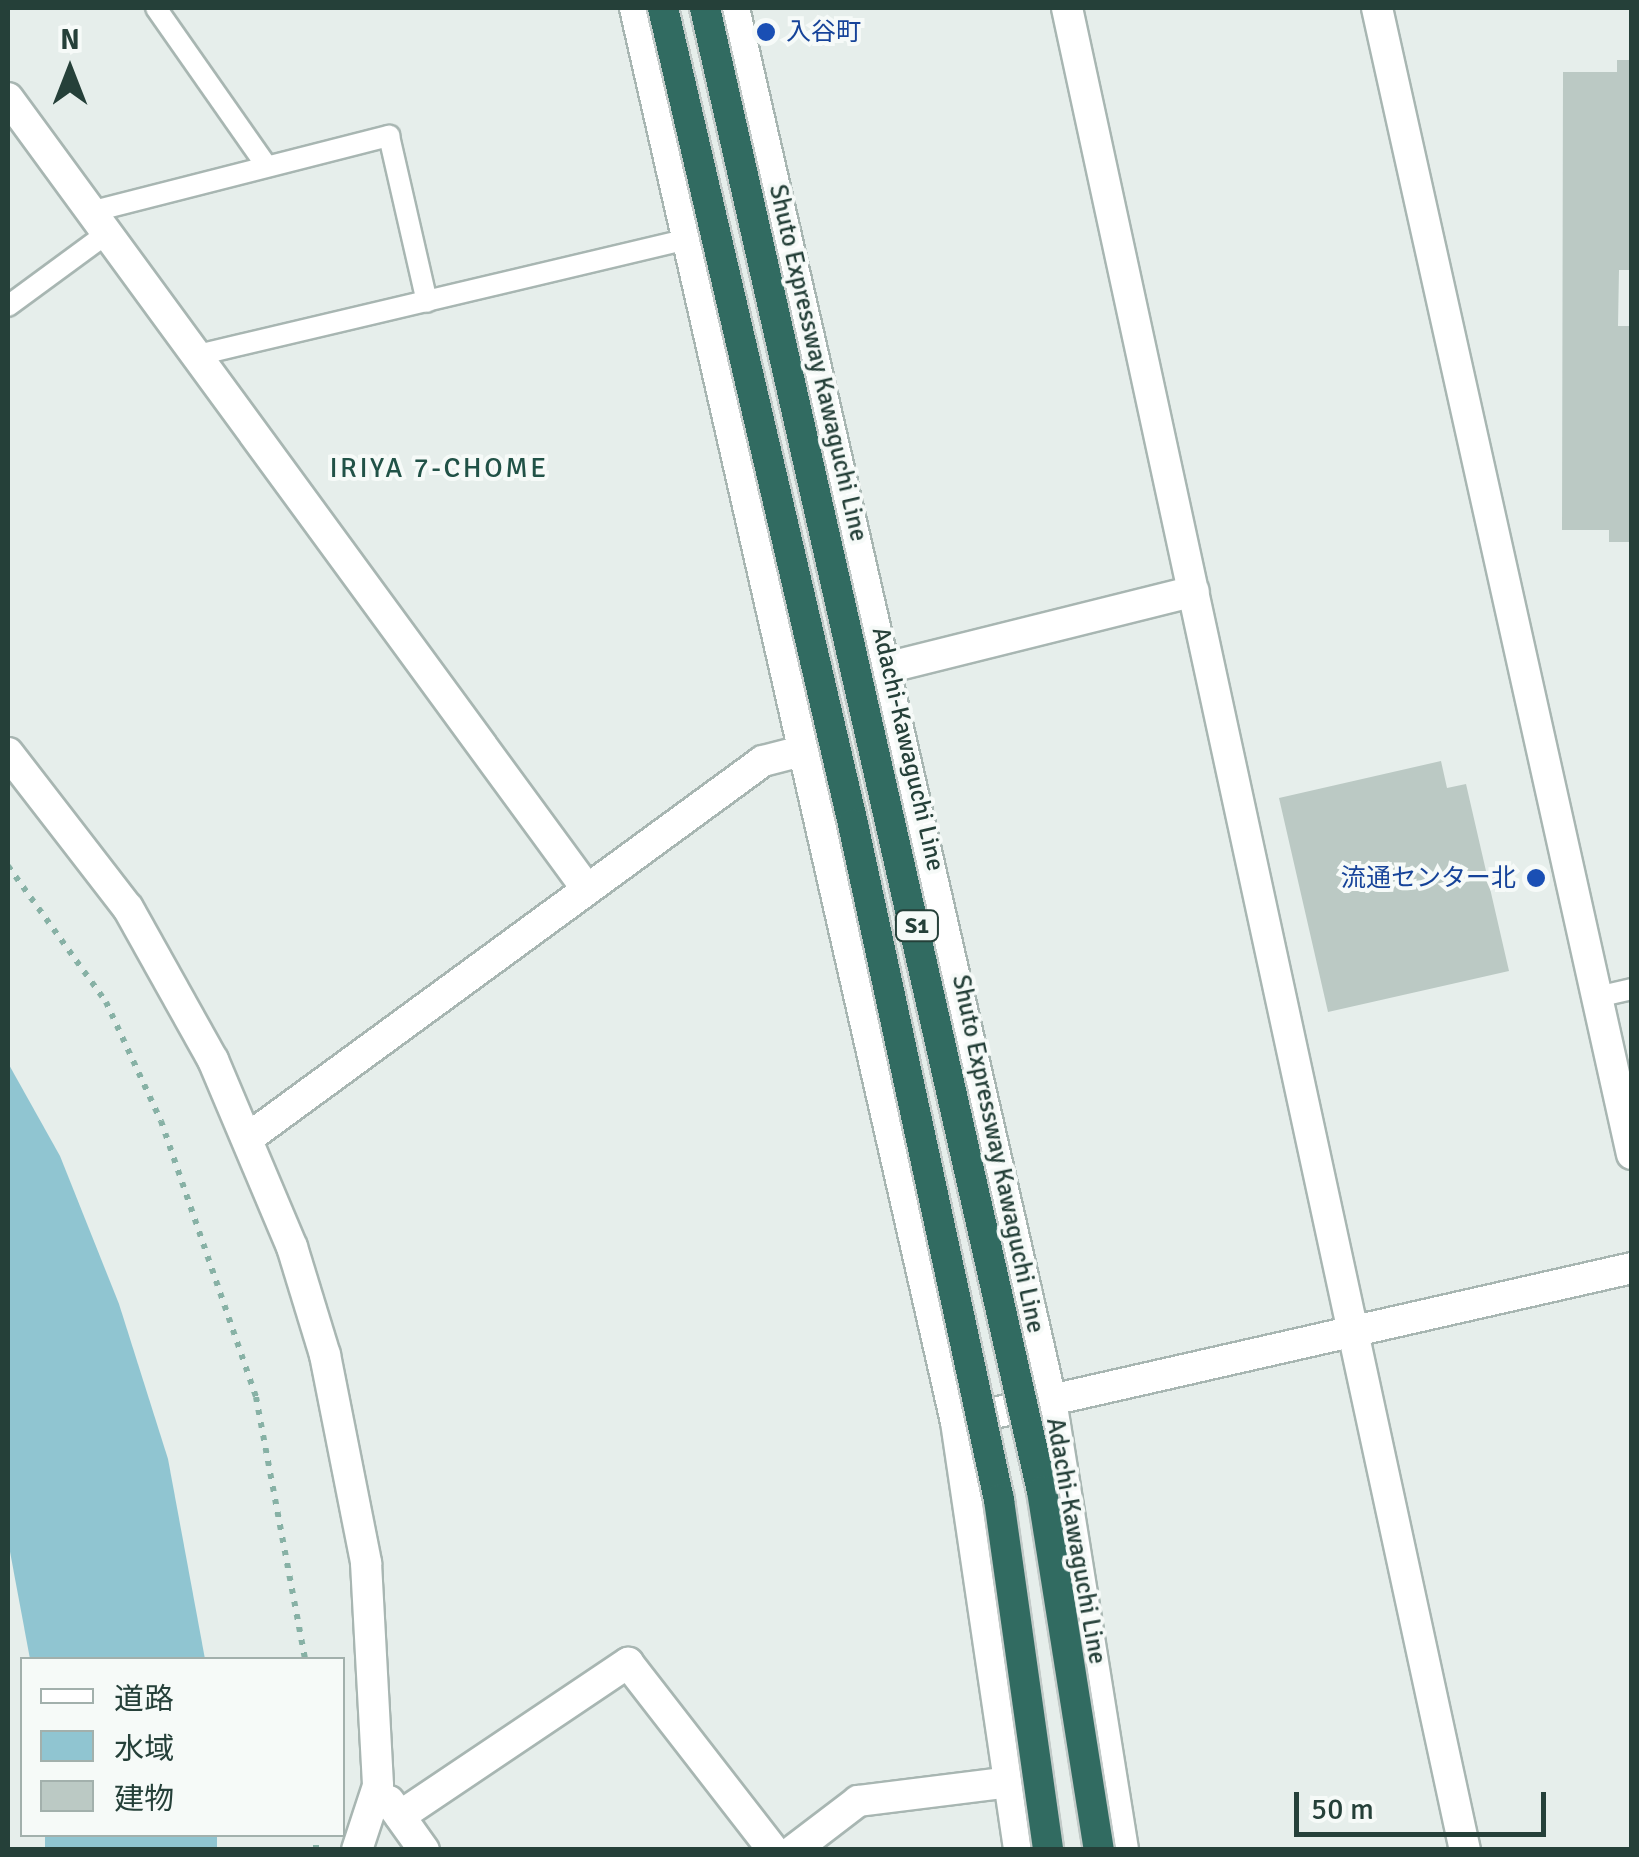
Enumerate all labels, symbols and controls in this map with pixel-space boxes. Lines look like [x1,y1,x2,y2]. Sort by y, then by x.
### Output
place label: 入谷町 [786,17,861,47]
north arrow [20,20,120,120]
marker: 入谷町 [755,21,777,43]
text: N [60,23,80,57]
street label: Shuto Expressway Kawaguchi Line [762,182,874,544]
district label: IRIYA 7-CHOME [329,451,549,485]
street label: Adachi-Kawaguchi Line [865,624,951,874]
place label: 流通センター北 [1341,863,1516,893]
marker: 流通センター北 [1525,867,1547,889]
road number: S1 [894,909,940,943]
street label: Shuto Expressway Kawaguchi Line [945,972,1051,1336]
street label: Adachi-Kawaguchi Line [1040,1416,1112,1666]
legend [20,1657,345,1837]
text: 道路 [114,1681,174,1718]
text: 水域 [114,1731,174,1768]
scale bar [1299,1772,1552,1834]
text: 建物 [114,1781,174,1818]
text: 50 m [1311,1791,1374,1828]

